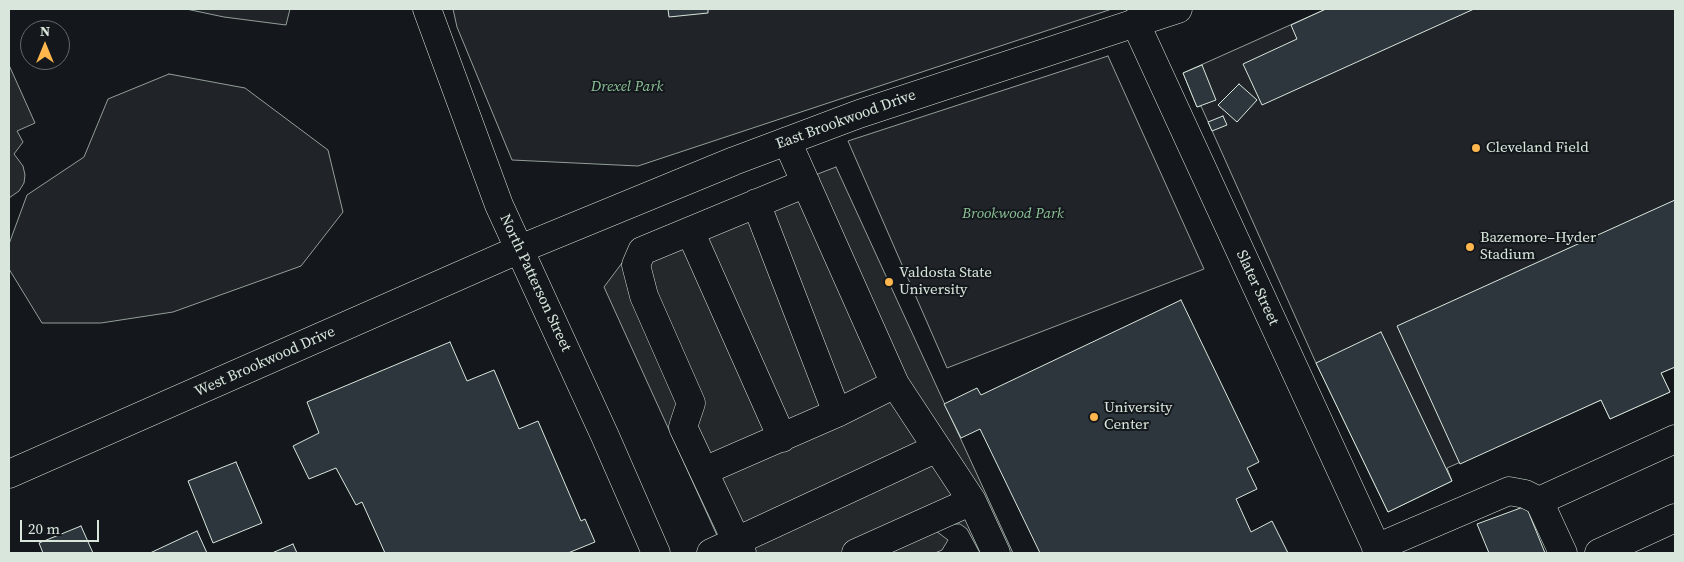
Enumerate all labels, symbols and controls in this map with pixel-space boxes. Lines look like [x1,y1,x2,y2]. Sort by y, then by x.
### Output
north arrow [20,20,70,70]
text: N [40,21,50,41]
park label: Drexel Park [591,78,663,96]
street label: East Brookwood Drive [774,86,918,154]
place label: Cleveland Field [1486,139,1589,157]
marker: Cleveland Field [1470,142,1482,154]
park label: Brookwood Park [962,205,1064,223]
street label: North Patterson Street [495,211,575,355]
place label: Bazemore–Hyder Stadium [1480,229,1596,264]
marker: Bazemore–Hyder Stadium [1464,241,1476,253]
street label: Slater Street [1232,248,1282,328]
place label: Valdosta State University [899,264,992,299]
marker: Valdosta State University [883,276,895,288]
street label: West Brookwood Drive [192,323,338,401]
place label: University Center [1104,399,1172,434]
marker: University Center [1088,411,1100,423]
scale bar [22,510,101,542]
text: 20 m [28,518,60,539]

